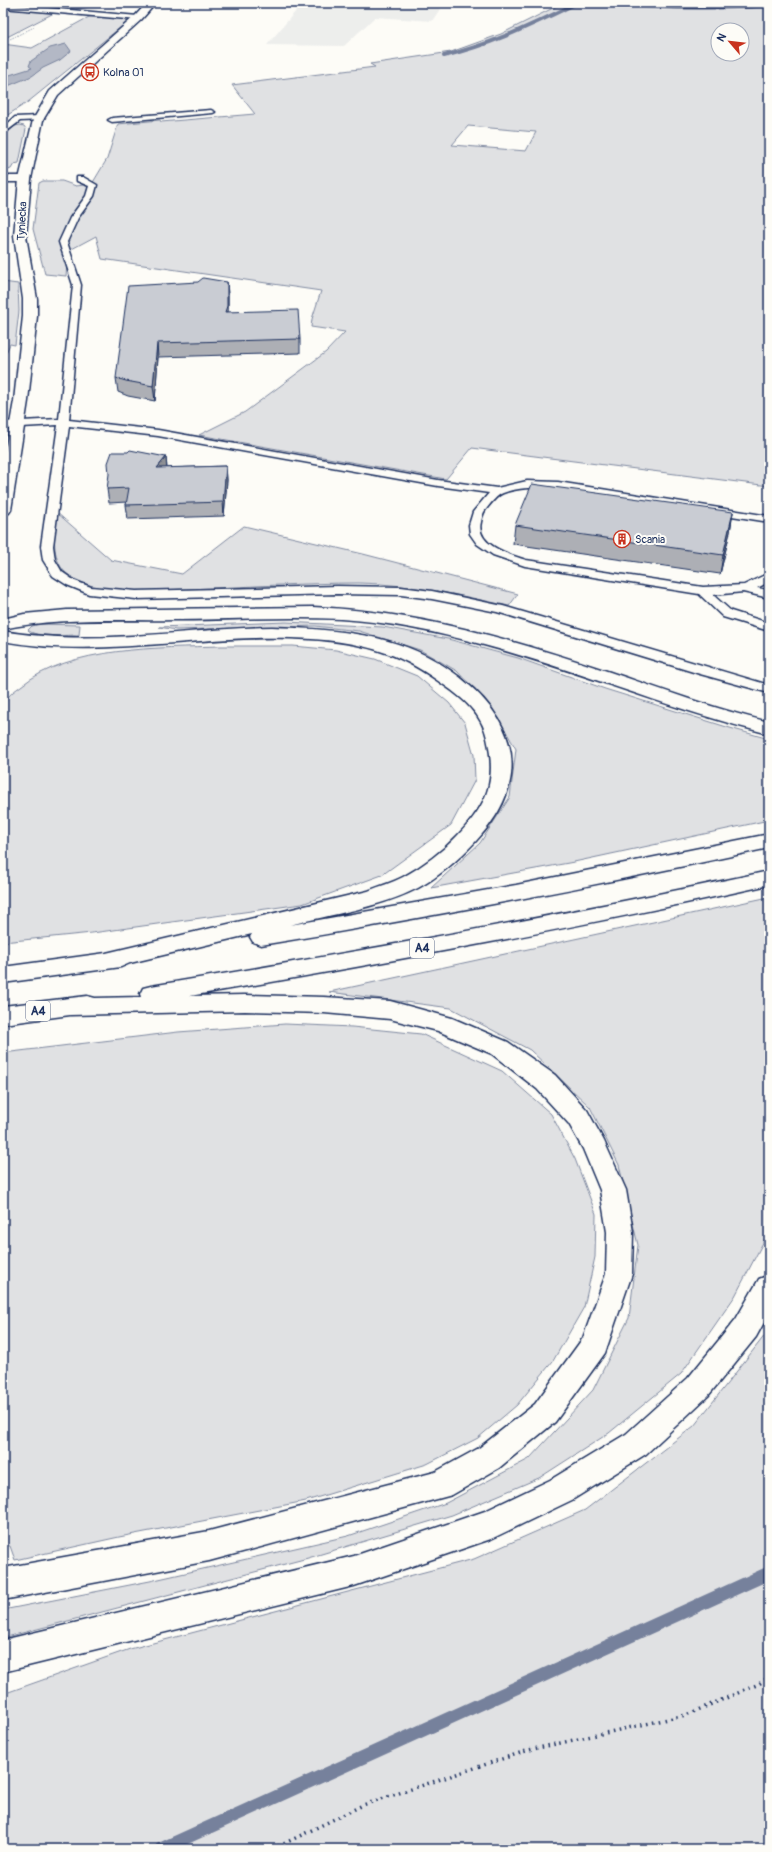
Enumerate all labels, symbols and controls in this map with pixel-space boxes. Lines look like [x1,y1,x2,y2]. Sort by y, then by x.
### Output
north arrow [710,22,750,62]
text: N [714,31,729,44]
bus stop icon: Kolna 01 [80,62,100,82]
place label: Kolna 01 [103,66,144,79]
street label: Tyniecka [14,201,30,241]
building icon: Scania [612,529,632,549]
place label: Scania [635,533,665,546]
road number: A4 [410,938,434,958]
road number: A4 [26,1001,50,1021]

